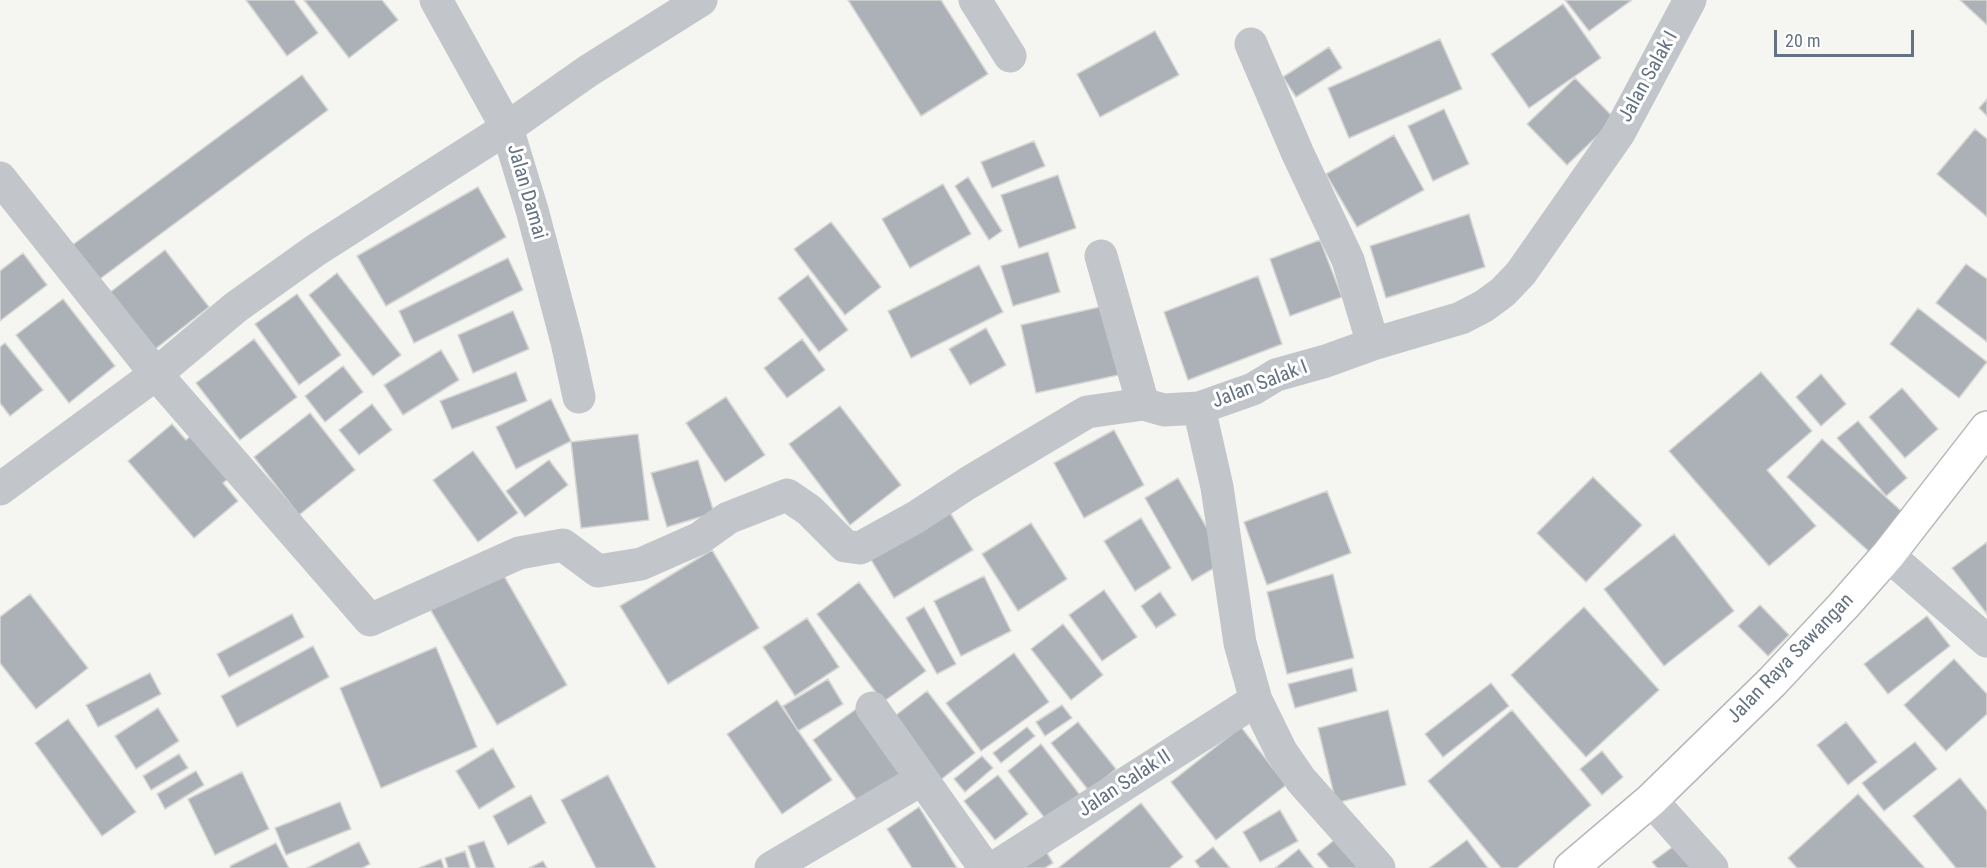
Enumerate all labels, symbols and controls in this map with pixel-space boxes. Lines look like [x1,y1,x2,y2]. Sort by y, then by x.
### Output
scale bar [1777,18,1916,56]
street label: Jalan Salak I [1614,27,1684,127]
text: 20 m [1785,30,1820,51]
street label: Jalan Damai [501,142,551,242]
street label: Jalan Salak I [1209,356,1311,414]
street label: Jalan Raya Sawangan [1723,589,1859,729]
street label: Jalan Salak II [1074,745,1176,823]

